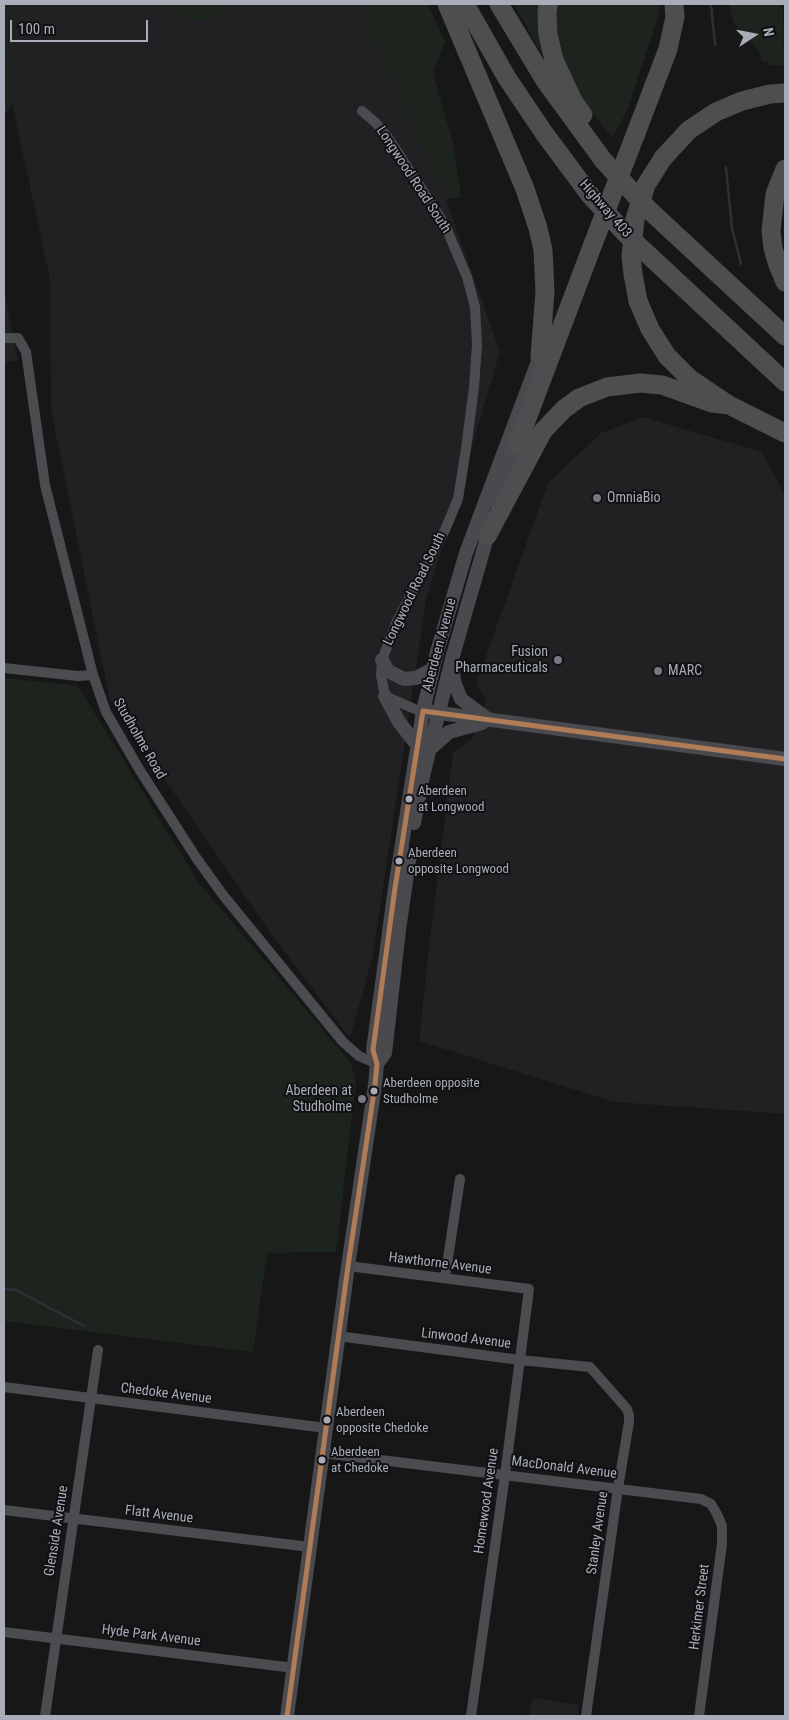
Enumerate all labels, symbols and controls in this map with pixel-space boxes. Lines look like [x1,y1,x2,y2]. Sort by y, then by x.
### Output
scale bar [12,10,150,42]
north arrow [729,10,779,60]
text: 100 m [18,20,55,38]
text: N [760,26,777,38]
street label: Longwood Road South [372,123,454,237]
street label: Highway 403 [575,177,635,241]
place label: OmniaBio [607,490,661,506]
marker: OmniaBio [591,492,603,504]
street label: Longwood Road South [380,530,450,648]
street label: Aberdeen Avenue [419,596,461,694]
place label: Fusion Pharmaceuticals [455,644,548,676]
marker: Fusion Pharmaceuticals [552,654,564,666]
place label: MARC [668,663,702,679]
marker: MARC [652,665,664,677]
street label: Studholme Road [109,696,169,782]
place label: Aberdeen at Longwood [418,784,484,815]
marker: Aberdeen at Longwood [404,794,414,804]
place label: Aberdeen opposite Longwood [408,846,509,877]
marker: Aberdeen opposite Longwood [394,856,404,866]
place label: Aberdeen opposite Studholme [383,1076,479,1107]
place label: Aberdeen at Studholme [285,1083,352,1116]
marker: Aberdeen opposite Studholme [369,1086,379,1096]
marker: Aberdeen at Studholme [356,1093,368,1105]
street label: Hawthorne Avenue [388,1249,492,1279]
street label: Linwood Avenue [420,1325,512,1353]
street label: Chedoke Avenue [120,1380,212,1408]
place label: Aberdeen opposite Chedoke [336,1405,428,1436]
marker: Aberdeen opposite Chedoke [322,1415,332,1425]
place label: Aberdeen at Chedoke [331,1445,389,1476]
street label: Homewood Avenue [471,1447,503,1555]
street label: MacDonald Avenue [510,1453,618,1483]
marker: Aberdeen at Chedoke [317,1455,327,1465]
street label: Glenside Avenue [42,1485,72,1577]
street label: Stanley Avenue [584,1490,612,1576]
street label: Flatt Avenue [124,1502,194,1528]
street label: Herkimer Street [686,1563,714,1651]
street label: Hyde Park Avenue [101,1622,201,1650]

